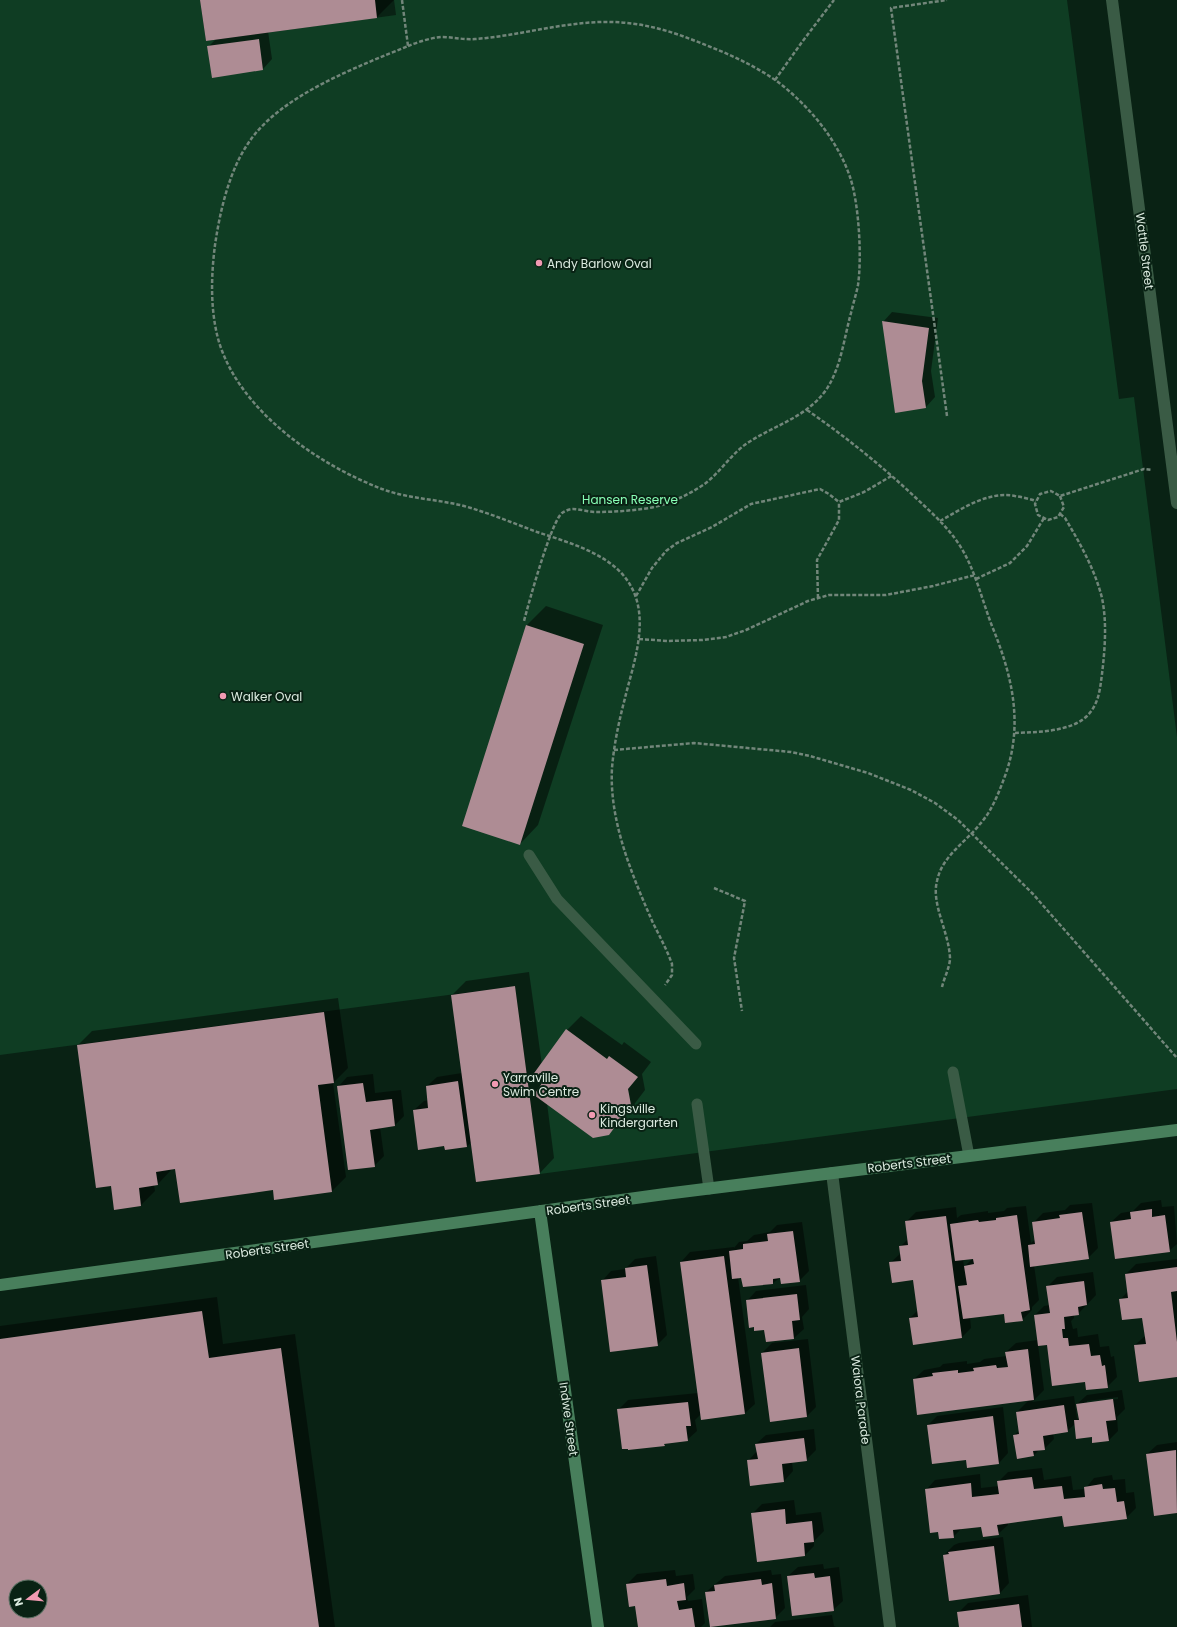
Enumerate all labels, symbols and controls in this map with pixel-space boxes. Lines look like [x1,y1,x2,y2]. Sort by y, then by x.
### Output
street label: Wattle Street [1132,212,1158,290]
place label: Andy Barlow Oval [547,255,652,272]
marker: Andy Barlow Oval [534,258,544,268]
park label: Hansen Reserve [582,491,678,508]
place label: Walker Oval [231,688,302,705]
marker: Walker Oval [218,691,228,701]
place label: Yarraville Swim Centre [503,1069,579,1100]
marker: Yarraville Swim Centre [490,1079,500,1089]
place label: Kingsville Kindergarten [600,1100,678,1131]
marker: Kingsville Kindergarten [587,1110,597,1120]
street label: Roberts Street [866,1149,952,1177]
street label: Roberts Street [545,1191,631,1219]
street label: Roberts Street [224,1235,310,1263]
street label: Waiora Parade [847,1355,875,1445]
street label: Indwe Street [555,1381,583,1457]
north arrow [8,1579,48,1619]
text: N [10,1596,27,1608]

